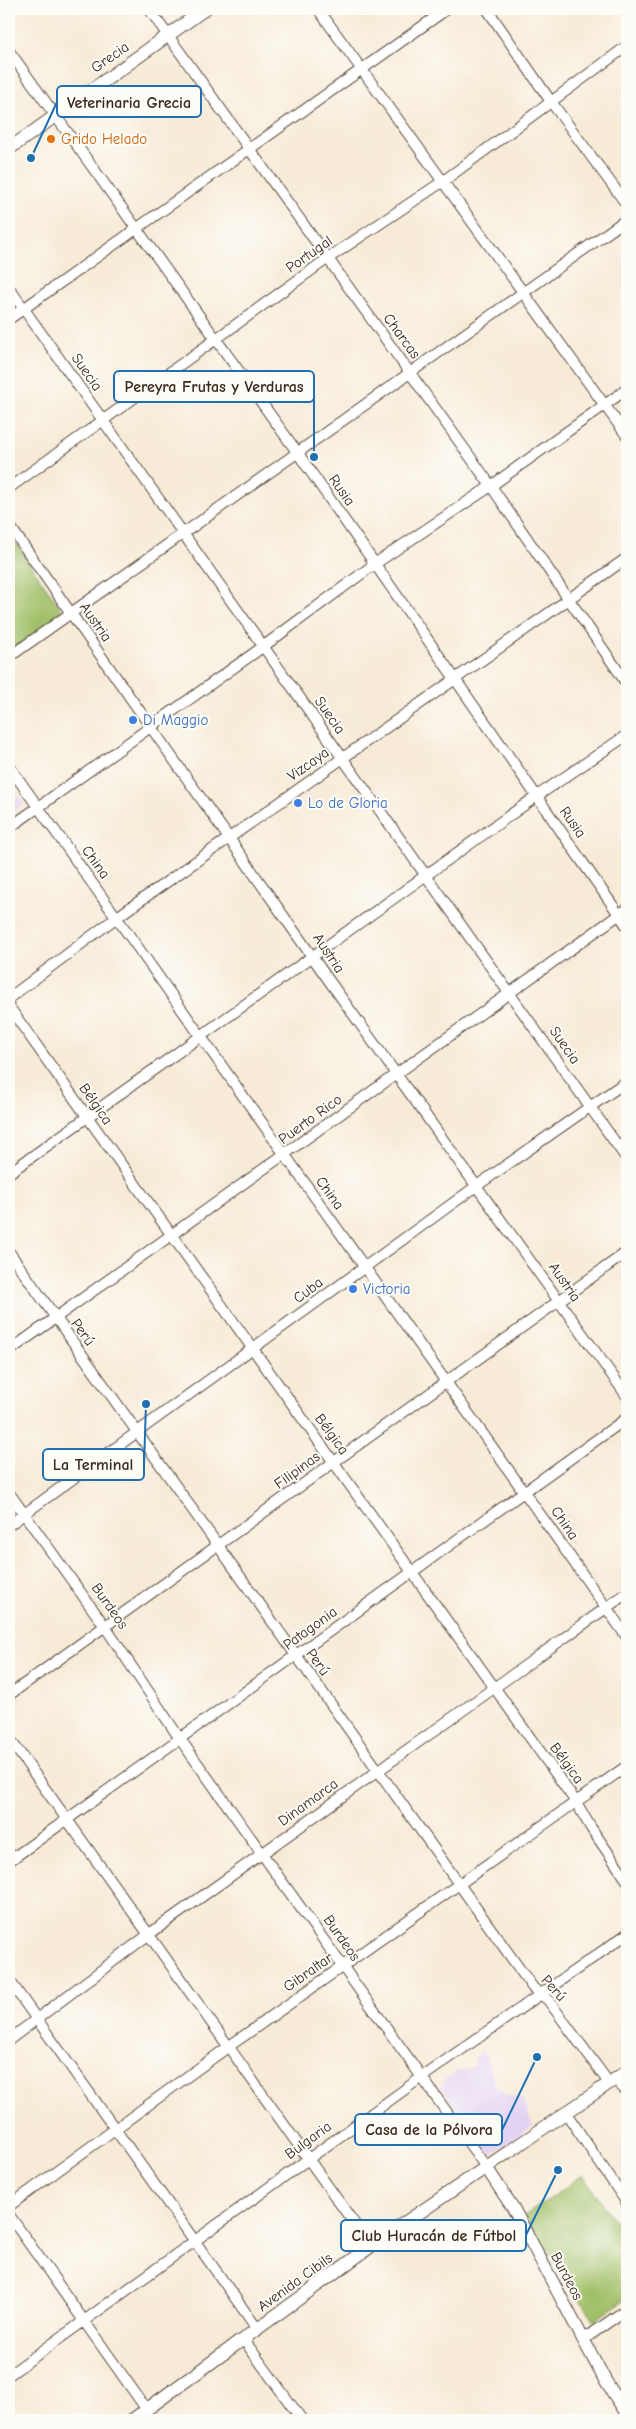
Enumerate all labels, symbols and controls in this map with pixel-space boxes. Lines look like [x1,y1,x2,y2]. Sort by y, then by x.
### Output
street label: Grecia [88,37,132,77]
callout: Veterinaria Grecia [57,86,201,117]
text: Veterinaria Grecia [67,94,191,112]
place label: Grido Helado [61,130,147,148]
marker: Grido Helado [45,133,57,145]
street label: Portugal [282,232,336,276]
street label: Charcas [380,310,424,362]
street label: Suecia [68,350,106,394]
callout: Pereyra Frutas y Verduras [114,371,314,402]
text: Pereyra Frutas y Verduras [124,378,304,396]
street label: Rusia [325,471,359,509]
street label: Austria [76,599,116,645]
street label: Suecia [311,693,349,737]
place label: Di Maggio [143,711,208,729]
marker: Di Maggio [127,714,139,726]
street label: Vizcaya [284,743,332,785]
place label: Lo de Gloria [308,794,388,812]
marker: Lo de Gloria [292,797,304,809]
street label: Rusia [556,803,590,841]
street label: China [78,842,114,882]
street label: Austria [309,930,349,976]
street label: Suecia [546,1023,584,1067]
street label: Bélgica [75,1080,117,1128]
street label: Puerto Rico [275,1090,345,1148]
street label: China [312,1173,348,1213]
street label: Austria [545,1259,585,1305]
street label: Cuba [290,1273,326,1307]
place label: Victoria [363,1280,411,1298]
marker: Victoria [347,1283,359,1295]
street label: Perú [67,1315,99,1349]
street label: Bélgica [311,1410,353,1458]
street label: Filipinas [271,1447,323,1493]
callout: La Terminal [43,1449,144,1480]
text: La Terminal [53,1456,133,1474]
street label: China [547,1503,583,1543]
street label: Burdeos [88,1580,132,1632]
street label: Patagonia [279,1602,341,1654]
street label: Perú [302,1645,334,1679]
street label: Bélgica [546,1739,588,1787]
street label: Dinamarca [275,1774,341,1830]
street label: Burdeos [320,1912,364,1964]
street label: Gibraltar [280,1948,336,1996]
street label: Perú [538,1971,570,2005]
callout: Casa de la Pólvora [355,2114,502,2145]
street label: Bulgaria [281,2117,335,2163]
text: Casa de la Pólvora [365,2121,493,2139]
callout: Club Huracán de Fútbol [341,2220,526,2251]
text: Club Huracán de Fútbol [352,2227,516,2245]
street label: Avenida Cibils [254,2249,336,2315]
street label: Burdeos [547,2249,587,2303]

